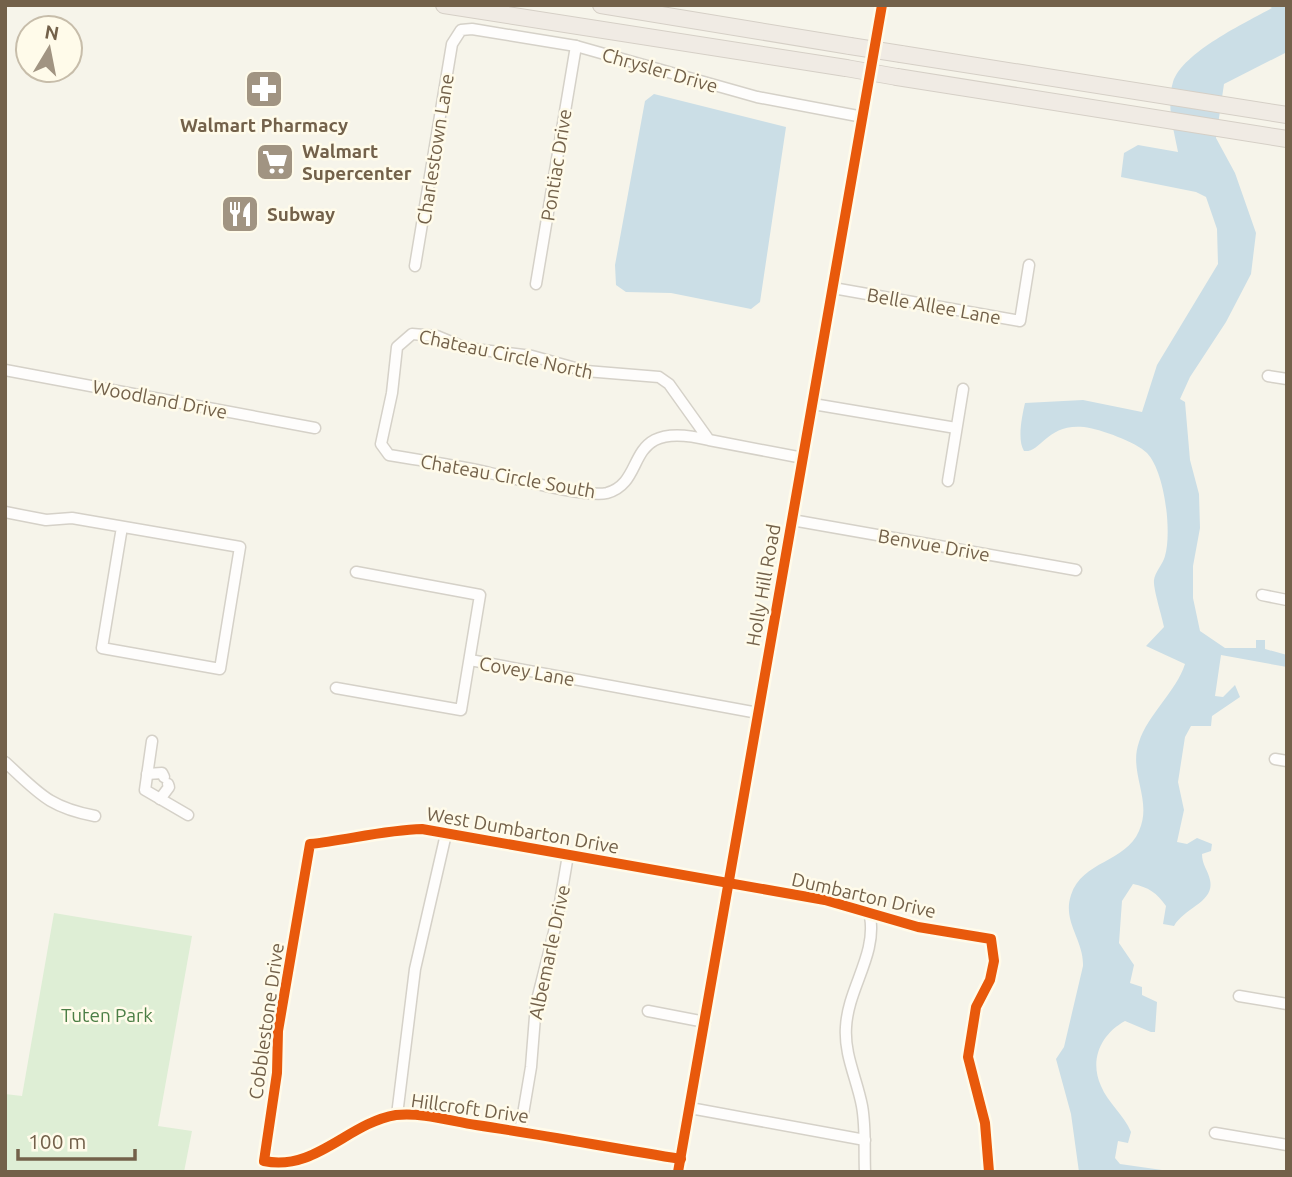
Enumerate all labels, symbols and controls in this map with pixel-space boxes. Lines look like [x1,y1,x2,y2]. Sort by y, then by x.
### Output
north arrow [14,14,84,84]
text: N [43,20,61,44]
street label: Chrysler Drive [600,43,720,97]
pharmacy icon: Walmart Pharmacy [243,68,285,110]
street label: Charlestown Lane [412,72,458,226]
street label: Pontiac Drive [536,107,576,223]
place label: Walmart Pharmacy [180,114,348,136]
place label: Walmart Supercenter [302,140,412,184]
supermarket icon: Walmart Supercenter [254,141,296,183]
restaurant icon: Subway [219,193,261,235]
place label: Subway [267,203,335,225]
street label: Belle Allee Lane [865,283,1003,329]
street label: Chateau Circle North [417,325,595,383]
street label: Woodland Drive [91,375,229,423]
street label: Chateau Circle South [419,450,597,502]
street label: Holly Hill Road [741,522,785,648]
street label: Benvue Drive [876,524,992,566]
street label: Covey Lane [477,652,577,690]
street label: West Dumbarton Drive [425,802,621,858]
street label: Dumbarton Drive [790,868,938,922]
street label: Albemarle Drive [524,883,574,1021]
street label: Cobblestone Drive [244,941,288,1101]
park label: Tuten Park [61,1004,153,1026]
street label: Hillcroft Drive [410,1089,530,1127]
scale bar [18,1118,135,1162]
text: 100 m [28,1129,86,1153]

